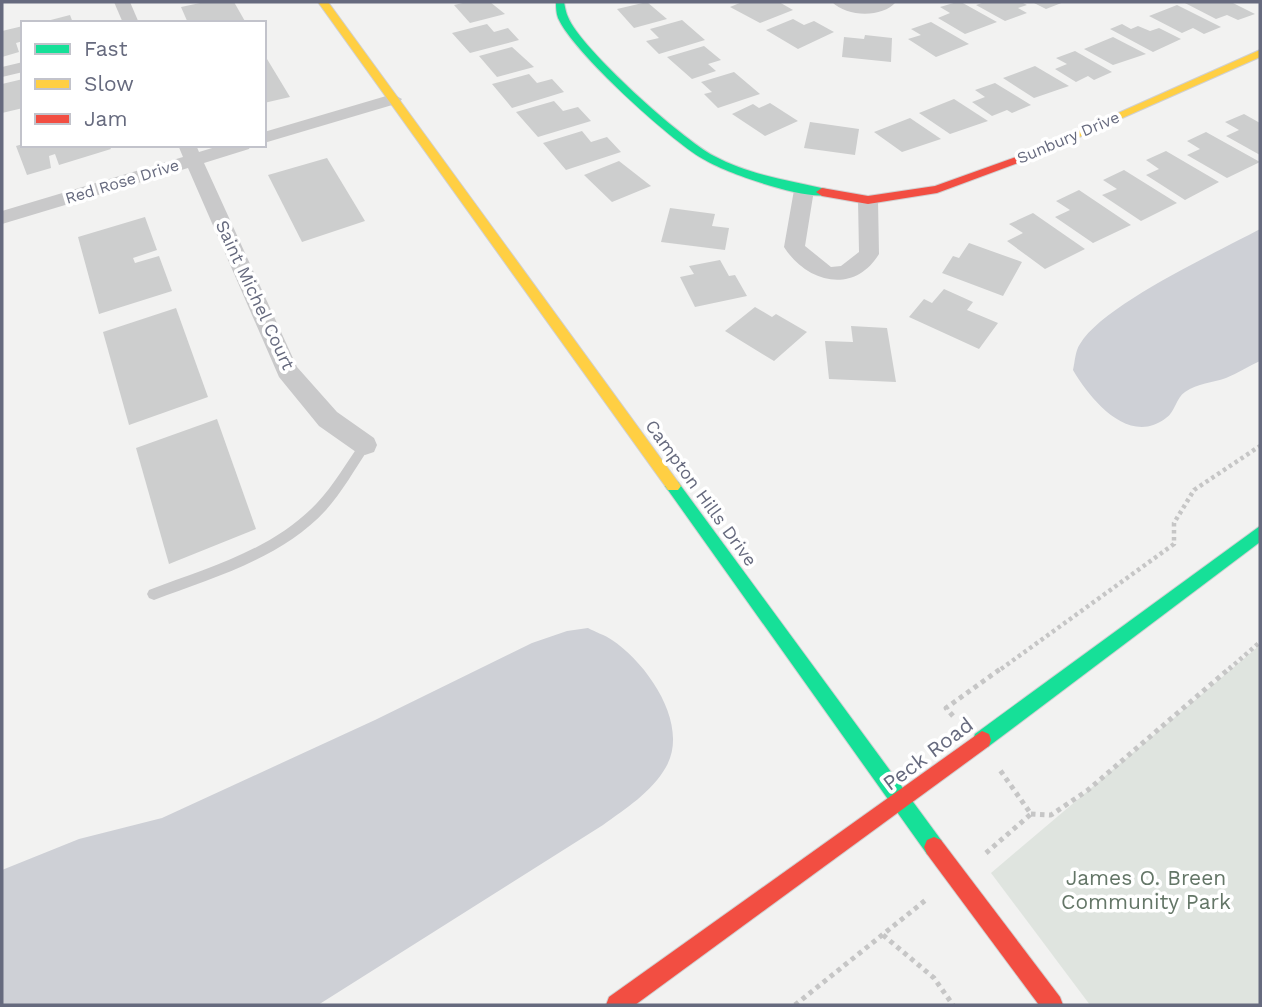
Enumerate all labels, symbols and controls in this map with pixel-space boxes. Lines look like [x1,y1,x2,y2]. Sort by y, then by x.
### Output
legend [21,21,266,147]
text: Fast [84,36,128,61]
text: Slow [84,71,134,96]
text: Jam [84,106,127,131]
street label: Sunbury Drive [1014,107,1122,168]
street label: Red Rose Drive [63,155,181,208]
street label: Saint Michel Court [212,217,299,373]
street label: Campton Hills Drive [641,415,762,570]
street label: Peck Road [878,712,978,796]
park label: James O. Breen Community Park [1061,865,1231,914]

